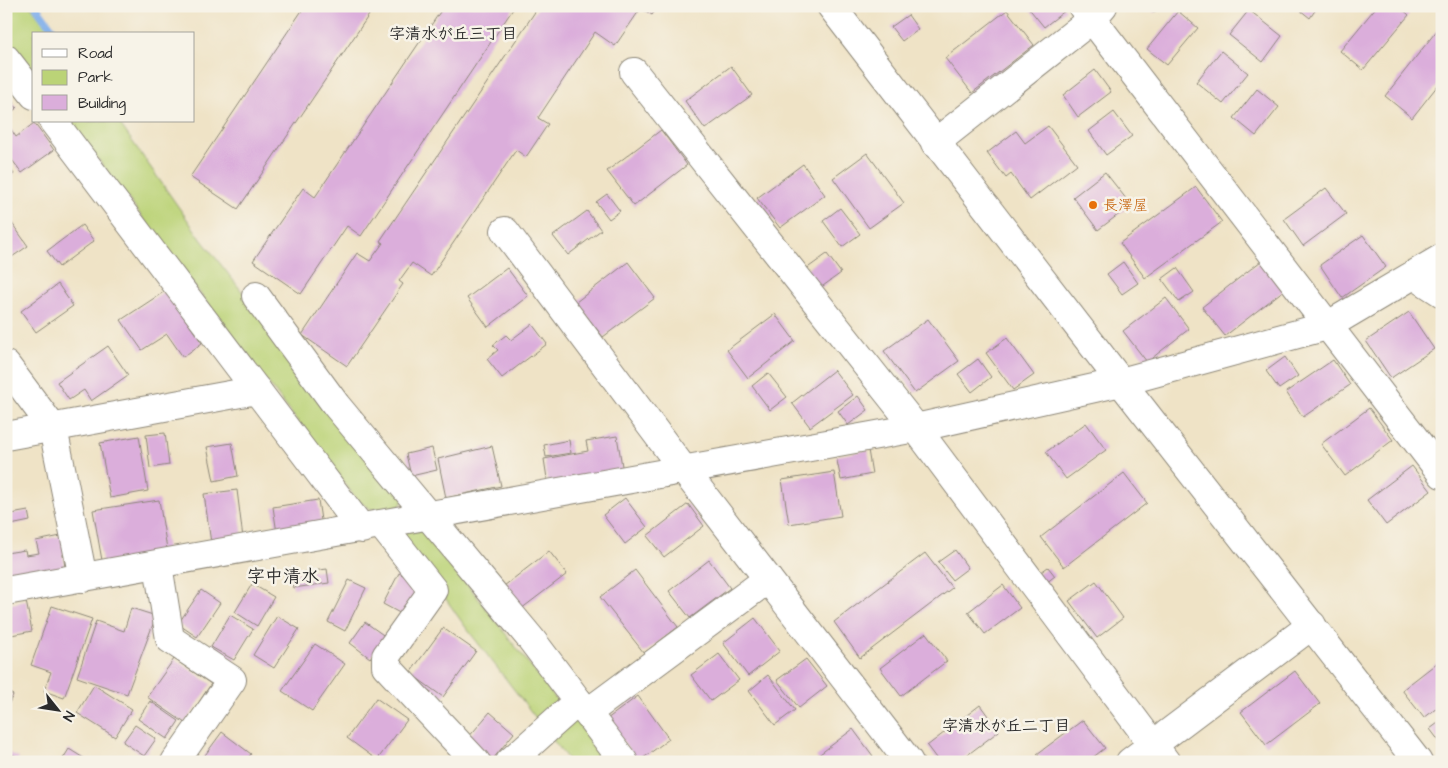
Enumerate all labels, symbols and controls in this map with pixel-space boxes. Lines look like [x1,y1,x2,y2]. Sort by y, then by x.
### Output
district label: 字清水が丘三丁目 [389,23,517,45]
legend [32,32,195,122]
text: Road [78,43,113,64]
text: Park [78,67,113,88]
text: Building [78,93,126,115]
place label: 長澤屋 [1103,195,1148,216]
marker: 長澤屋 [1087,199,1099,211]
district label: 字中清水 [247,564,319,589]
north arrow [32,686,82,736]
text: N [57,707,79,725]
district label: 字清水が丘二丁目 [942,715,1070,737]

